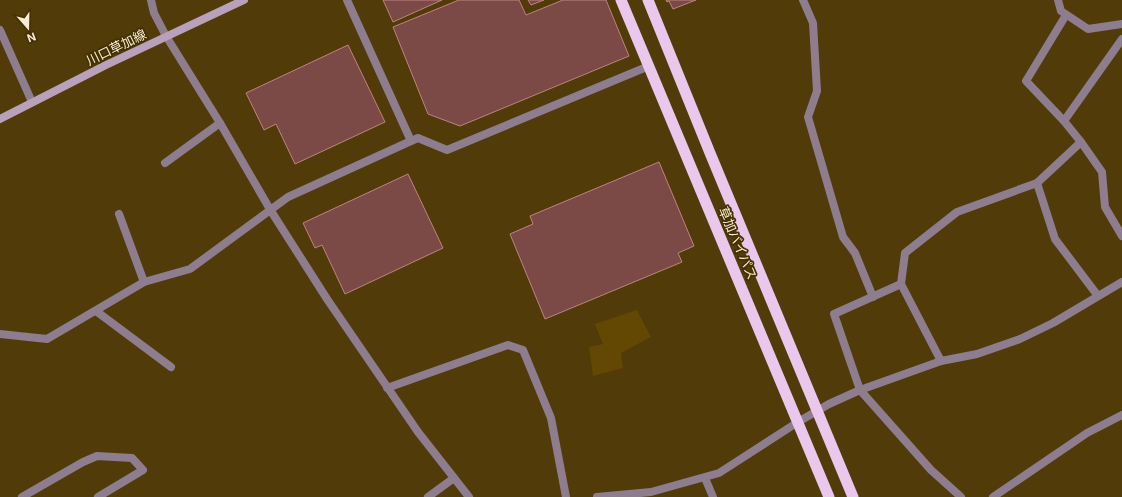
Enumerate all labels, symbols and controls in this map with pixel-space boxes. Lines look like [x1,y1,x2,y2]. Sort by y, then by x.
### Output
north arrow [8,8,48,48]
street label: 川口草加線 [83,26,149,68]
text: N [25,29,38,45]
street label: 草加バイパス [715,204,761,282]

